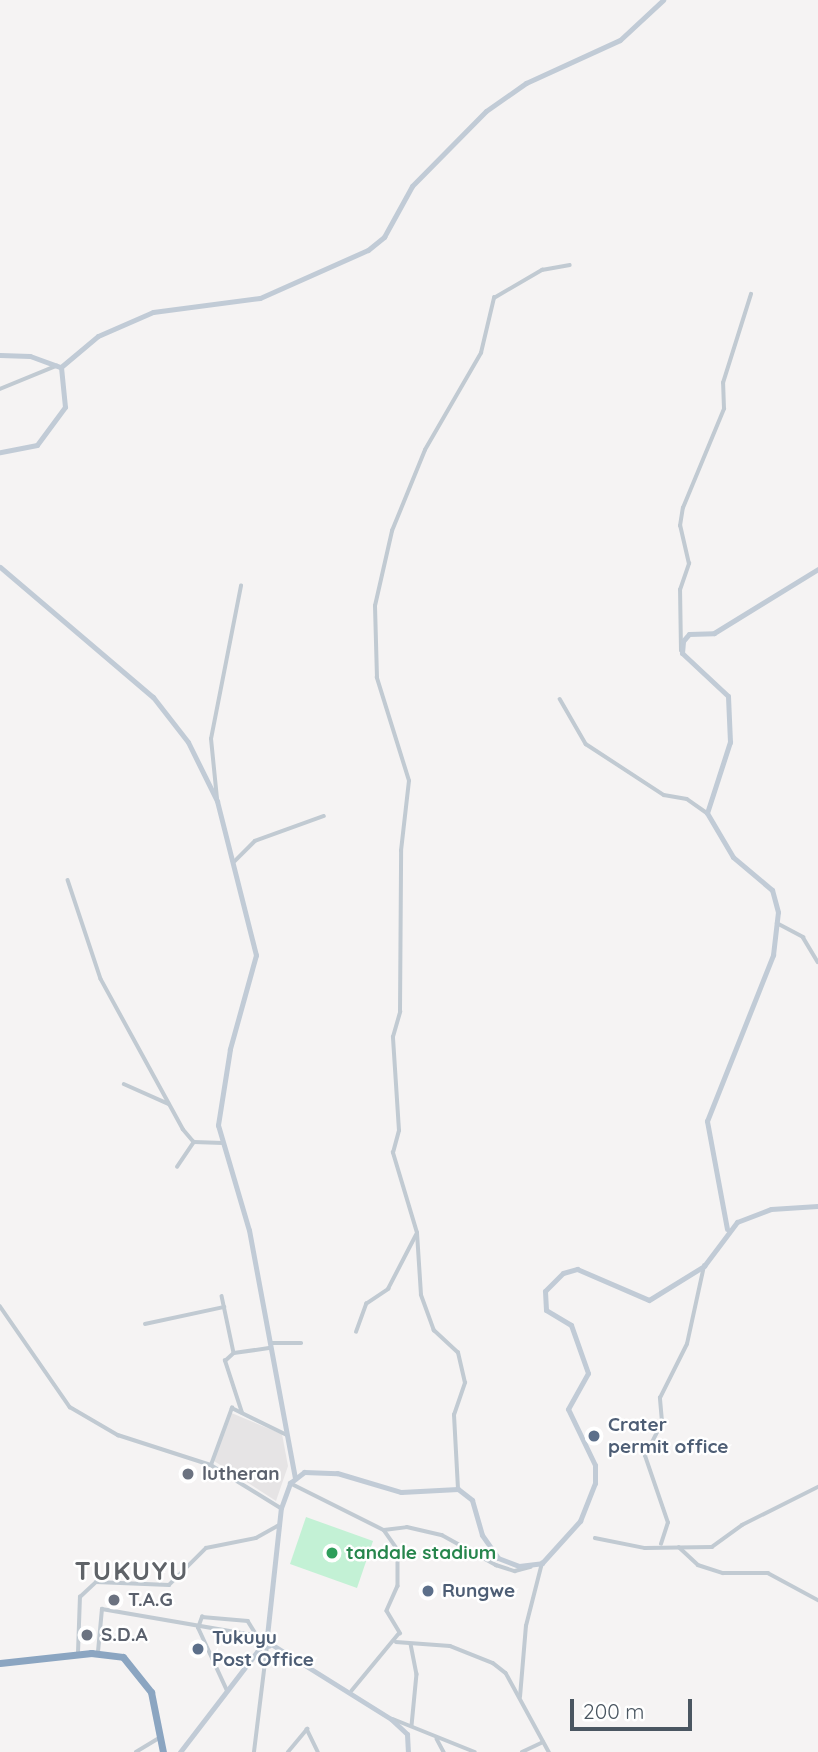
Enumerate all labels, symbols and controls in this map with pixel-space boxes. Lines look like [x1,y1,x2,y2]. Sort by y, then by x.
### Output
place label: Crater permit office [608,1414,729,1458]
marker: Crater permit office [586,1428,602,1444]
place label: lutheran [202,1463,280,1485]
marker: lutheran [180,1466,196,1482]
place label: tandale stadium [346,1542,496,1564]
marker: tandale stadium [324,1545,340,1561]
district label: TUKUYU [75,1555,189,1587]
place label: Rungwe [442,1580,515,1602]
marker: Rungwe [420,1583,436,1599]
place label: T.A.G [128,1589,173,1611]
marker: T.A.G [106,1592,122,1608]
place label: S.D.A [101,1624,148,1646]
marker: S.D.A [79,1627,95,1643]
place label: Tukuyu Post Office [212,1627,314,1671]
marker: Tukuyu Post Office [190,1641,206,1657]
scale bar [573,1686,696,1730]
text: 200 m [583,1698,645,1724]

